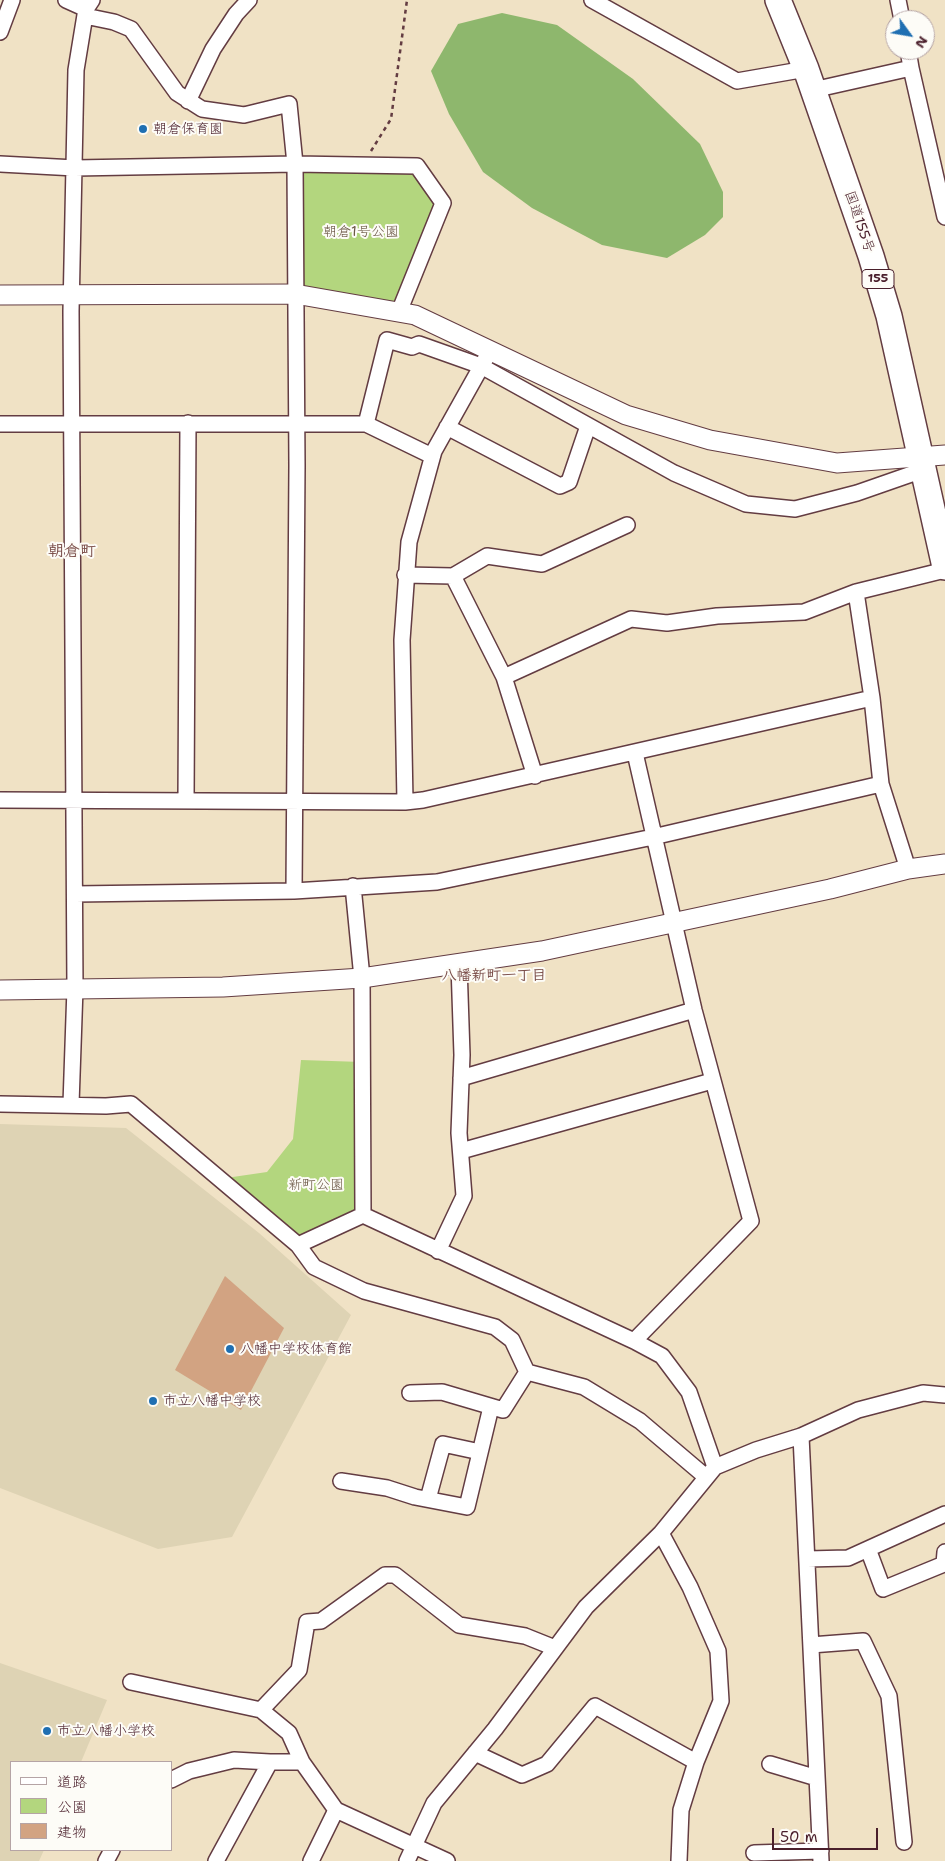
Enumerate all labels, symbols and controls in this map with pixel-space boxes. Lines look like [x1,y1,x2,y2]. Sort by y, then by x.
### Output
north arrow [885,10,935,60]
text: N [911,33,932,52]
place label: 朝倉保育園 [153,121,223,137]
marker: 朝倉保育園 [137,123,149,135]
street label: 国道155号 [841,189,877,255]
park label: 朝倉1号公園 [323,224,399,240]
road number: 155 [862,270,894,288]
district label: 朝倉町 [48,542,96,562]
district label: 八幡新町一丁目 [442,967,546,985]
park label: 新町公園 [288,1177,344,1193]
place label: 八幡中学校体育館 [240,1341,352,1357]
marker: 八幡中学校体育館 [224,1343,236,1355]
place label: 市立八幡中学校 [163,1393,261,1409]
marker: 市立八幡中学校 [147,1395,159,1407]
place label: 市立八幡小学校 [57,1723,155,1739]
marker: 市立八幡小学校 [41,1725,53,1737]
legend [10,1761,172,1851]
text: 道路 [57,1772,87,1792]
text: 公園 [57,1797,87,1817]
scale bar [775,1818,881,1850]
text: 建物 [57,1822,87,1842]
text: 50 m [780,1827,818,1847]

